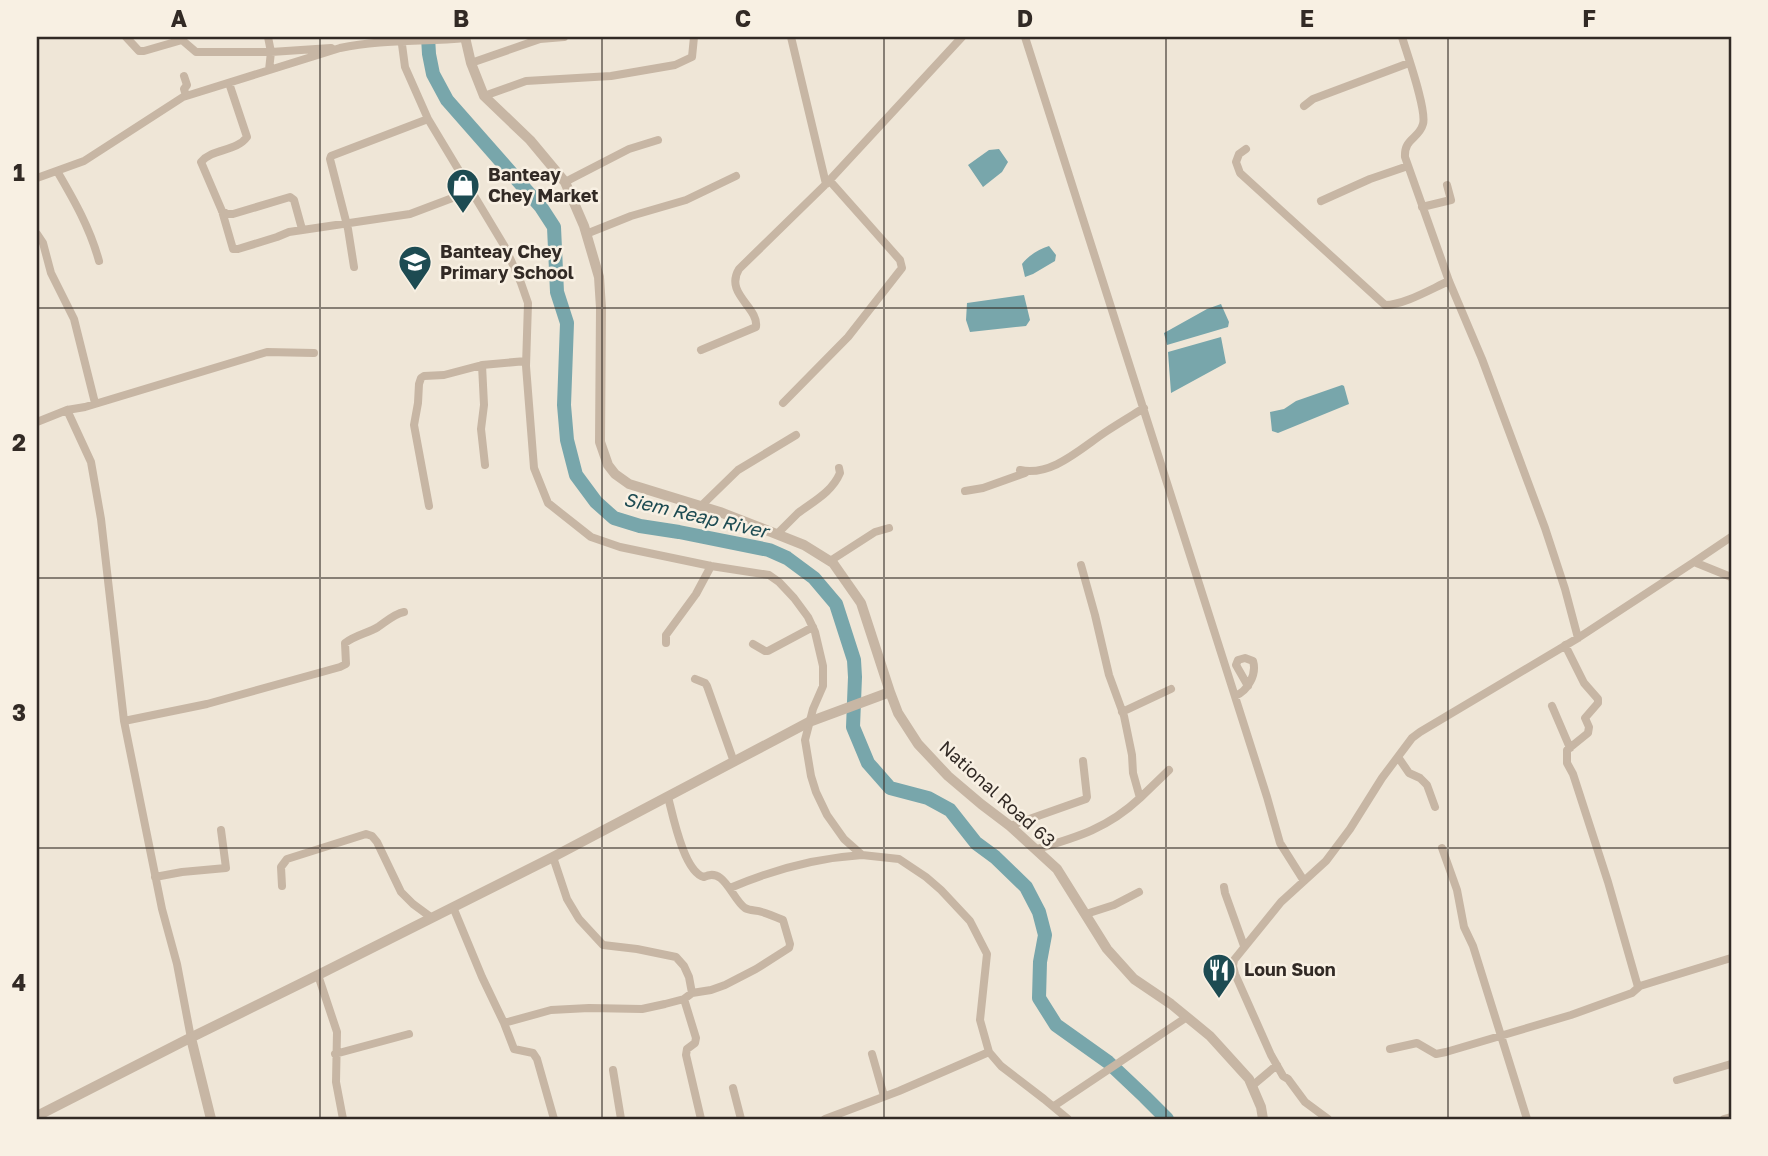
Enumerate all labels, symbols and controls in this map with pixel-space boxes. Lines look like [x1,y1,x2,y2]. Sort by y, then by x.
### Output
text: A [171,4,188,32]
text: B [453,4,469,32]
text: C [735,4,751,32]
text: D [1017,4,1033,32]
text: E [1300,4,1314,32]
text: F [1582,4,1596,32]
text: 1 [13,158,25,186]
place label: Banteay Chey Market [488,163,599,206]
shop icon: Banteay Chey Market [444,166,482,215]
place label: Banteay Chey Primary School [440,240,574,283]
school or university icon: Banteay Chey Primary School [396,243,434,292]
text: 2 [12,428,26,456]
water label: Siem Reap River [622,487,773,543]
text: 3 [12,698,26,726]
street label: National Road 63 [935,736,1060,851]
restaurant icon: Loun Suon [1200,951,1238,1000]
place label: Loun Suon [1244,958,1336,980]
text: 4 [12,968,26,996]

